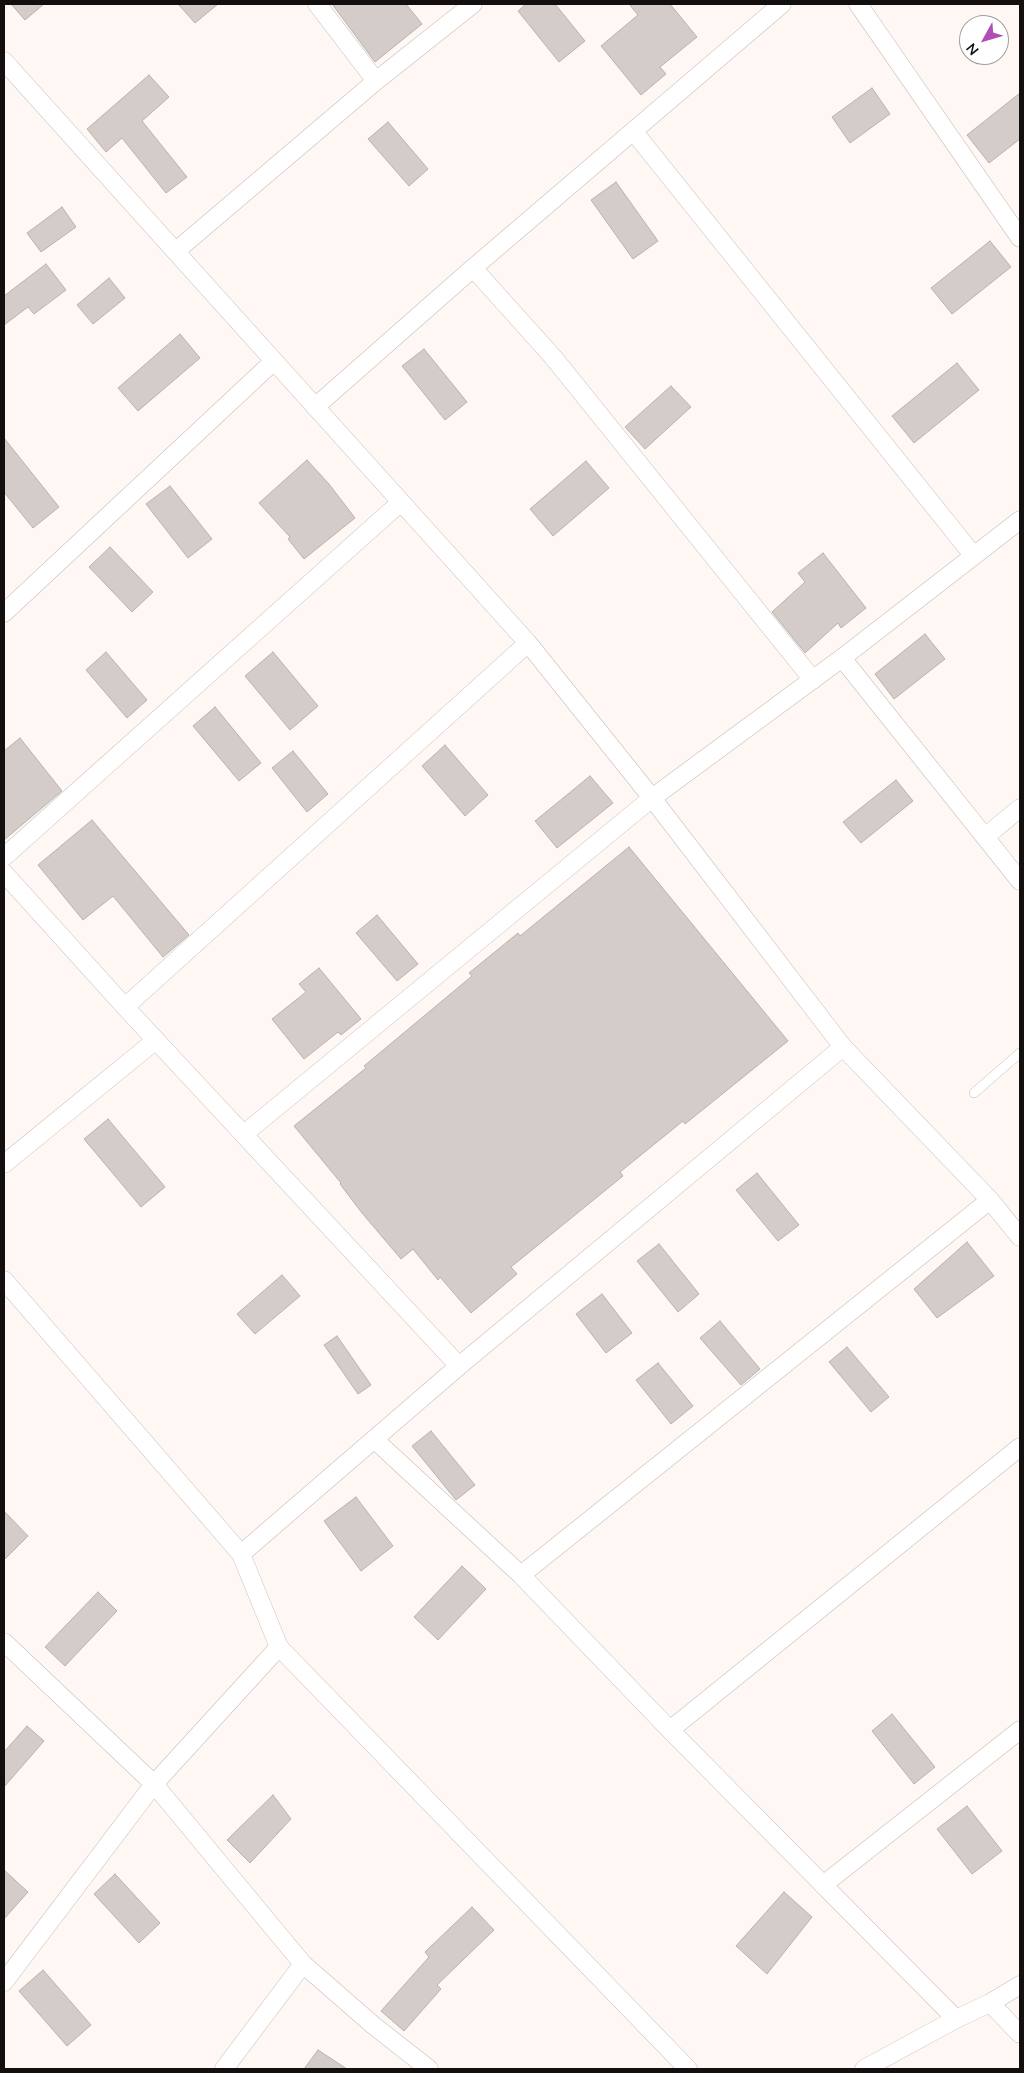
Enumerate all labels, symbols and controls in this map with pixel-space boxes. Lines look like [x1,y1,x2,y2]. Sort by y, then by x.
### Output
north arrow [959,15,1009,65]
text: N [962,39,983,59]

